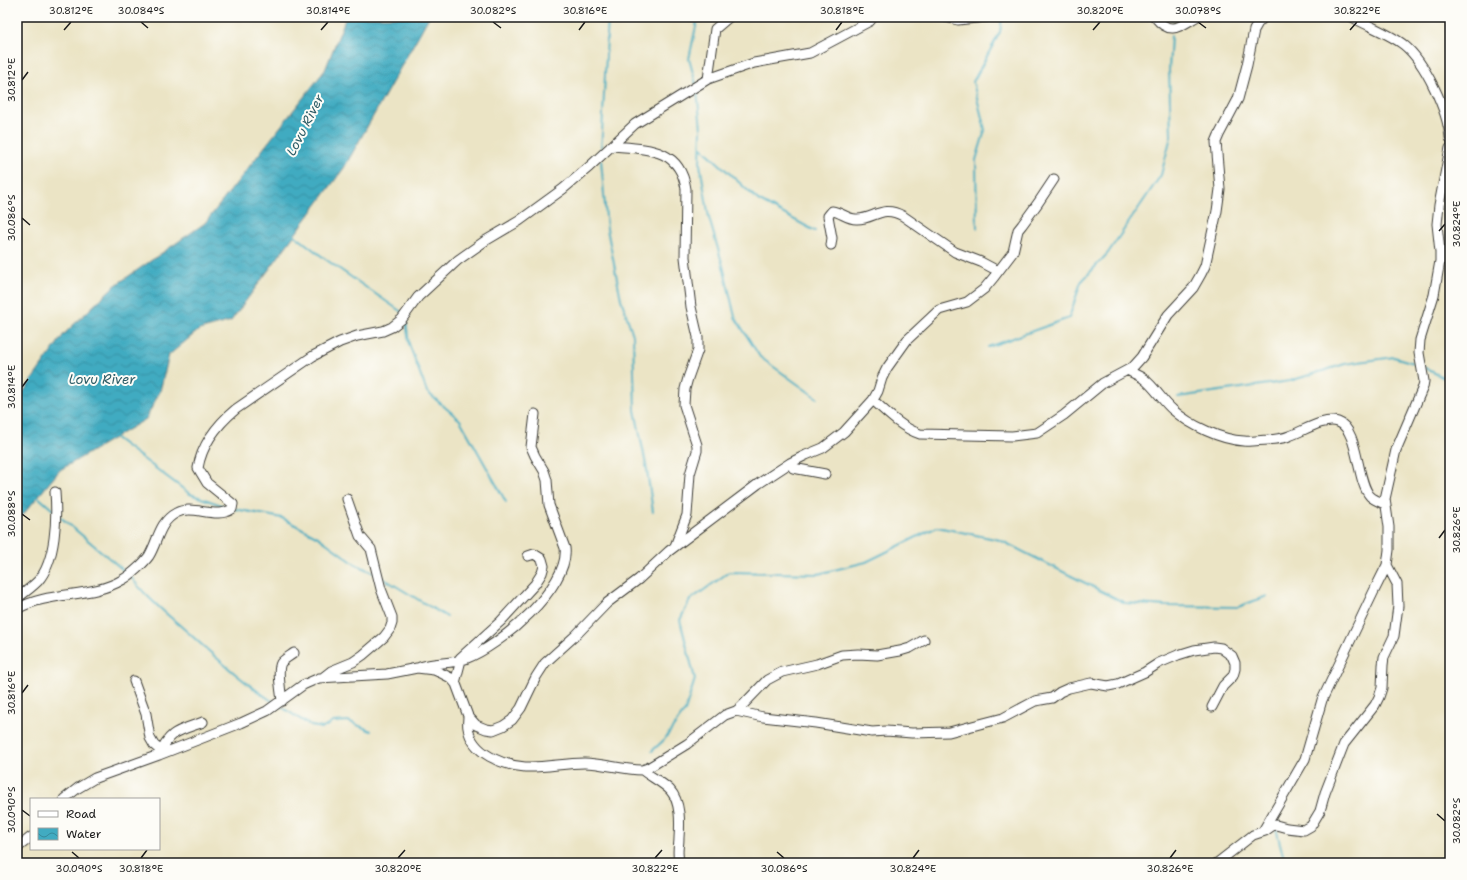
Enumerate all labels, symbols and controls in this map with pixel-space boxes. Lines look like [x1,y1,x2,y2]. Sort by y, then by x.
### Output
text: 30.812°E [49,4,93,17]
text: 30.084°S [118,4,165,17]
text: 30.814°E [306,4,350,17]
text: 30.082°S [470,4,517,17]
text: 30.816°E [563,4,607,17]
text: 30.818°E [820,4,864,17]
text: 30.820°E [1076,4,1124,17]
text: 30.078°S [1175,4,1222,17]
text: 30.822°E [1334,4,1380,17]
text: 30.812°E [5,58,18,102]
water label: Lovu River [282,91,328,159]
text: 30.086°S [5,194,18,241]
text: 30.824°E [1450,201,1463,247]
text: 30.814°E [5,365,18,409]
water label: Lovu River [69,371,136,388]
text: 30.088°S [5,490,18,537]
text: 30.826°E [1450,507,1463,553]
text: 30.816°E [5,671,18,715]
text: 30.090°S [5,786,18,833]
text: 30.082°S [1450,797,1463,844]
legend [30,798,160,850]
text: Road [66,806,97,822]
text: Water [66,826,102,842]
text: 30.090°S [56,862,103,875]
text: 30.818°E [119,862,163,875]
text: 30.820°E [374,862,422,875]
text: 30.822°E [632,862,678,875]
text: 30.086°S [761,862,808,875]
text: 30.824°E [890,862,936,875]
text: 30.826°E [1147,862,1193,875]

